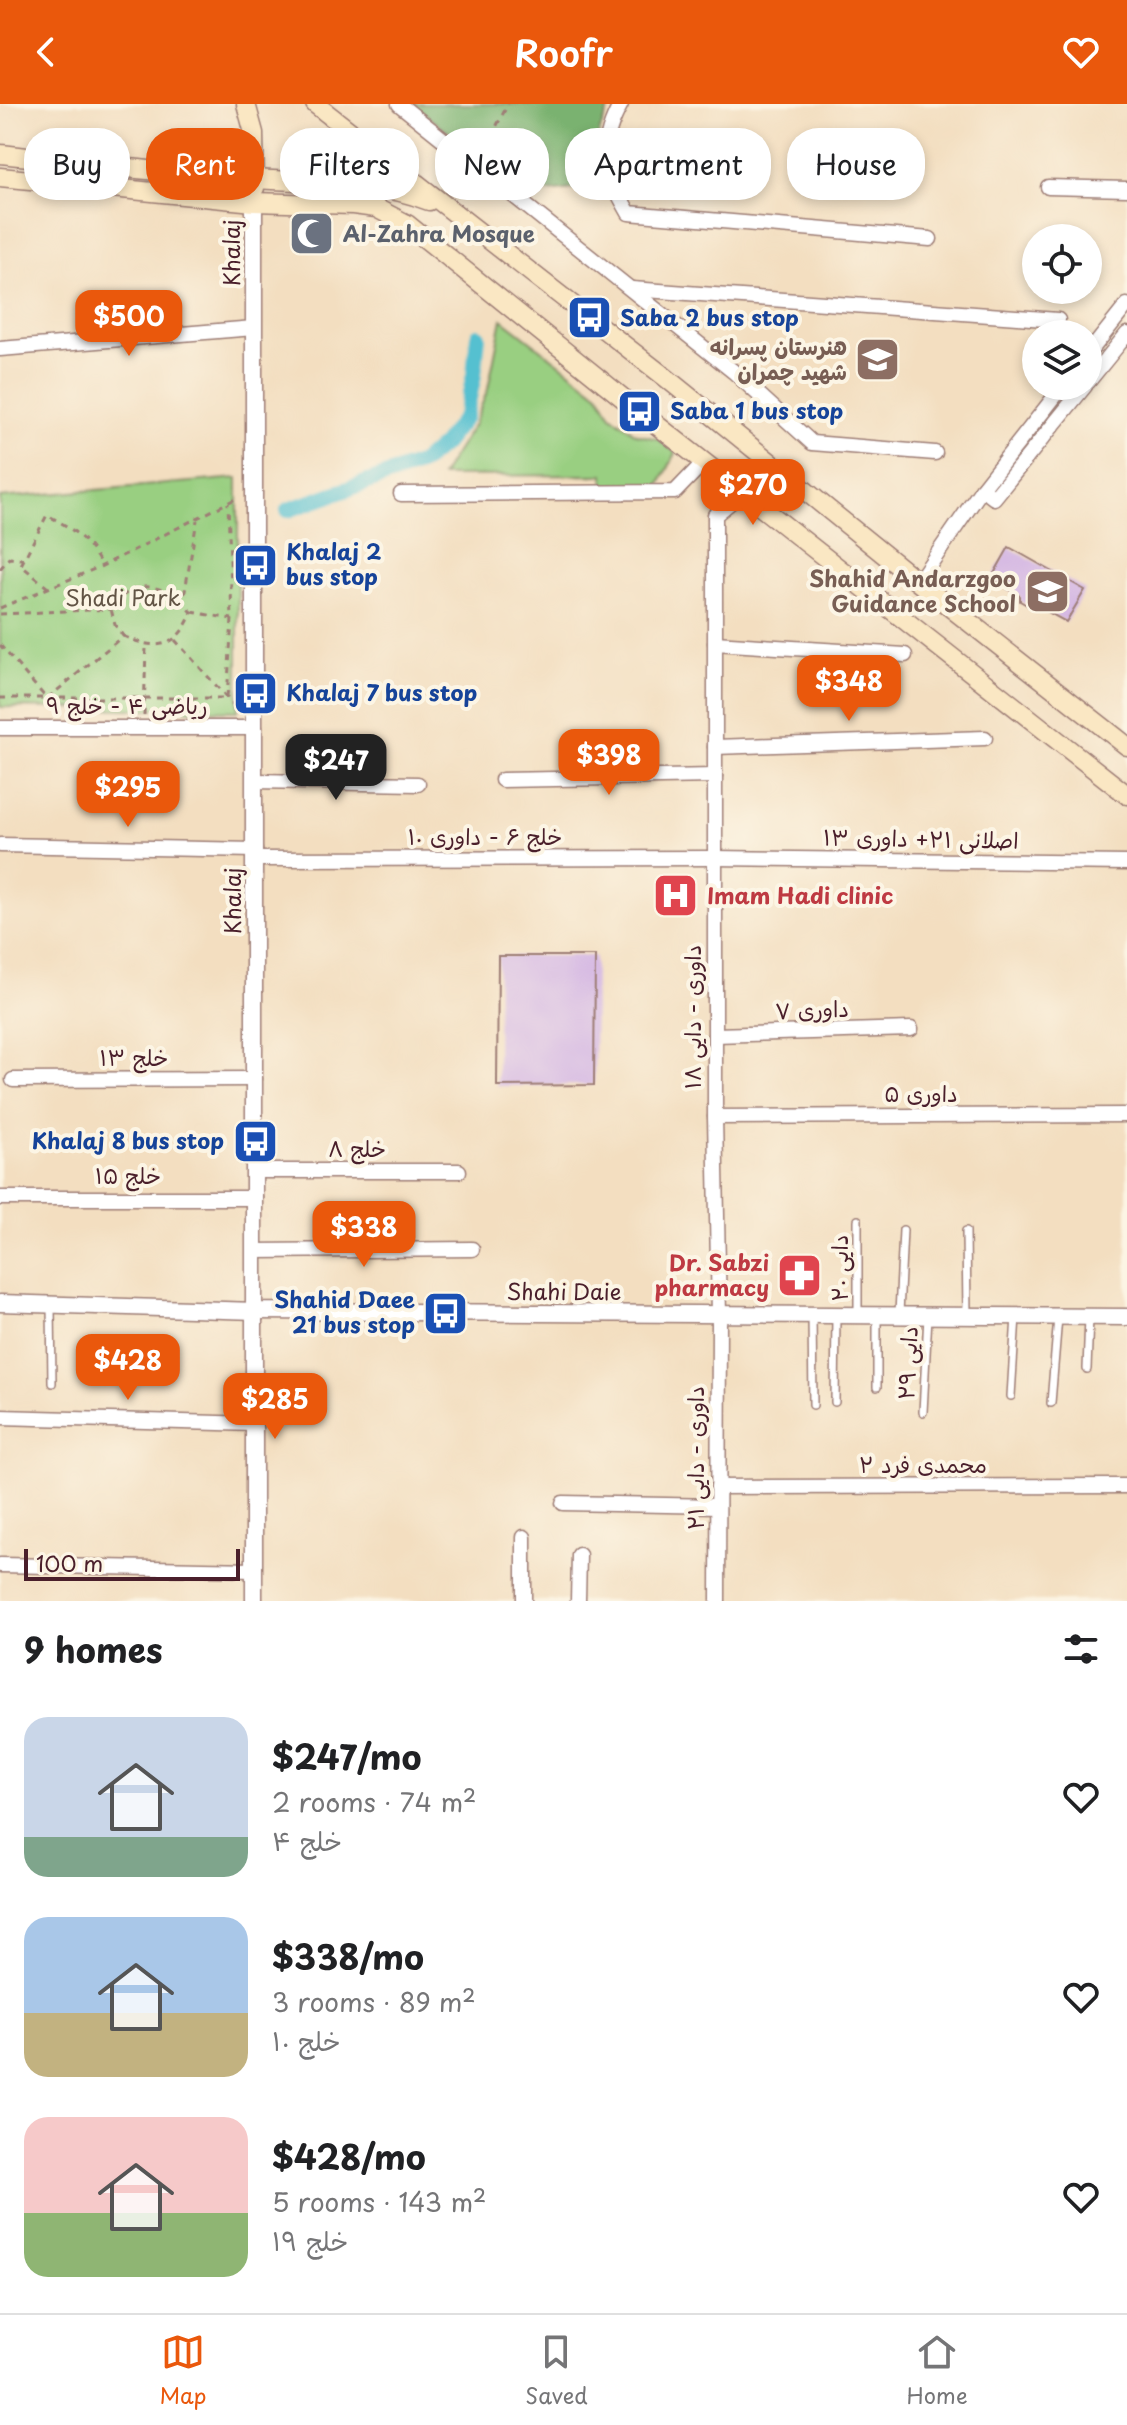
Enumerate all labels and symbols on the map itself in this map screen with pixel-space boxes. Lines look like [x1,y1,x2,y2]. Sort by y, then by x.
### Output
mosque icon: Al-Zahra Mosque [288,210,336,258]
place label: Al-Zahra Mosque [343,216,535,249]
street label: Khalaj [214,219,247,287]
pin: $500 [82,290,176,358]
bus stop icon: Saba 2 bus stop [565,294,613,342]
place label: Saba 2 bus stop [620,300,799,333]
place label: هنرستان پسرانه شهید چمران [710,329,847,387]
school or university icon: هنرستان پسرانه شهید چمران [854,336,902,384]
bus stop icon: Saba 1 bus stop [615,387,663,435]
place label: Saba 1 bus stop [670,393,843,426]
pin: $270 [706,459,800,527]
place label: Khalaj 2 bus stop [286,534,381,592]
bus stop icon: Khalaj 2 bus stop [231,541,279,589]
place label: Shahid Andarzgoo Guidance School [809,561,1016,619]
school or university icon: Shahid Andarzgoo Guidance School [1023,568,1071,616]
park label: Shadi Park [65,580,181,613]
pin: $348 [802,655,896,723]
bus stop icon: Khalaj 7 bus stop [231,669,279,717]
place label: Khalaj 7 bus stop [286,675,477,708]
street label: ریاضی ۴ - خلج ۹ [46,688,208,722]
pin: $398 [562,729,656,797]
pin: $247 [289,734,383,802]
pin: $295 [81,761,175,829]
street label: خلج ۶ - داوری ۱۰ [408,819,562,853]
street label: اصلانی ۲۱+ داوری ۱۳ [823,819,1019,856]
street label: Khalaj [215,867,248,935]
hospital icon: Imam Hadi clinic [652,872,700,920]
place label: Imam Hadi clinic [707,878,893,911]
street label: داوری - دایی ۱۸ [675,945,708,1089]
street label: داوری ۷ [774,991,850,1026]
street label: خلج ۱۳ [100,1040,168,1074]
street label: داوری ۵ [884,1076,958,1109]
bus stop icon: Khalaj 8 bus stop [231,1117,279,1165]
place label: Khalaj 8 bus stop [31,1123,224,1156]
street label: خلج ۸ [328,1131,386,1165]
street label: خلج ۱۵ [95,1158,161,1192]
pin: $338 [317,1201,411,1269]
street label: دایی ۲۰ [822,1235,855,1301]
place label: Dr. Sabzi pharmacy [655,1245,769,1303]
pharmacy icon: Dr. Sabzi pharmacy [776,1252,824,1300]
street label: Shahi Daie [506,1274,622,1307]
place label: Shahid Daee 21 bus stop [274,1282,416,1340]
bus stop icon: Shahid Daee 21 bus stop [422,1289,470,1337]
street label: دایی ۲۹ [888,1325,925,1401]
pin: $428 [81,1334,175,1402]
pin: $285 [228,1373,322,1441]
street label: داوری - دایی ۲۱ [678,1386,711,1530]
street label: محمدی فرد ۲ [859,1447,987,1480]
scale bar [24,1545,240,1581]

